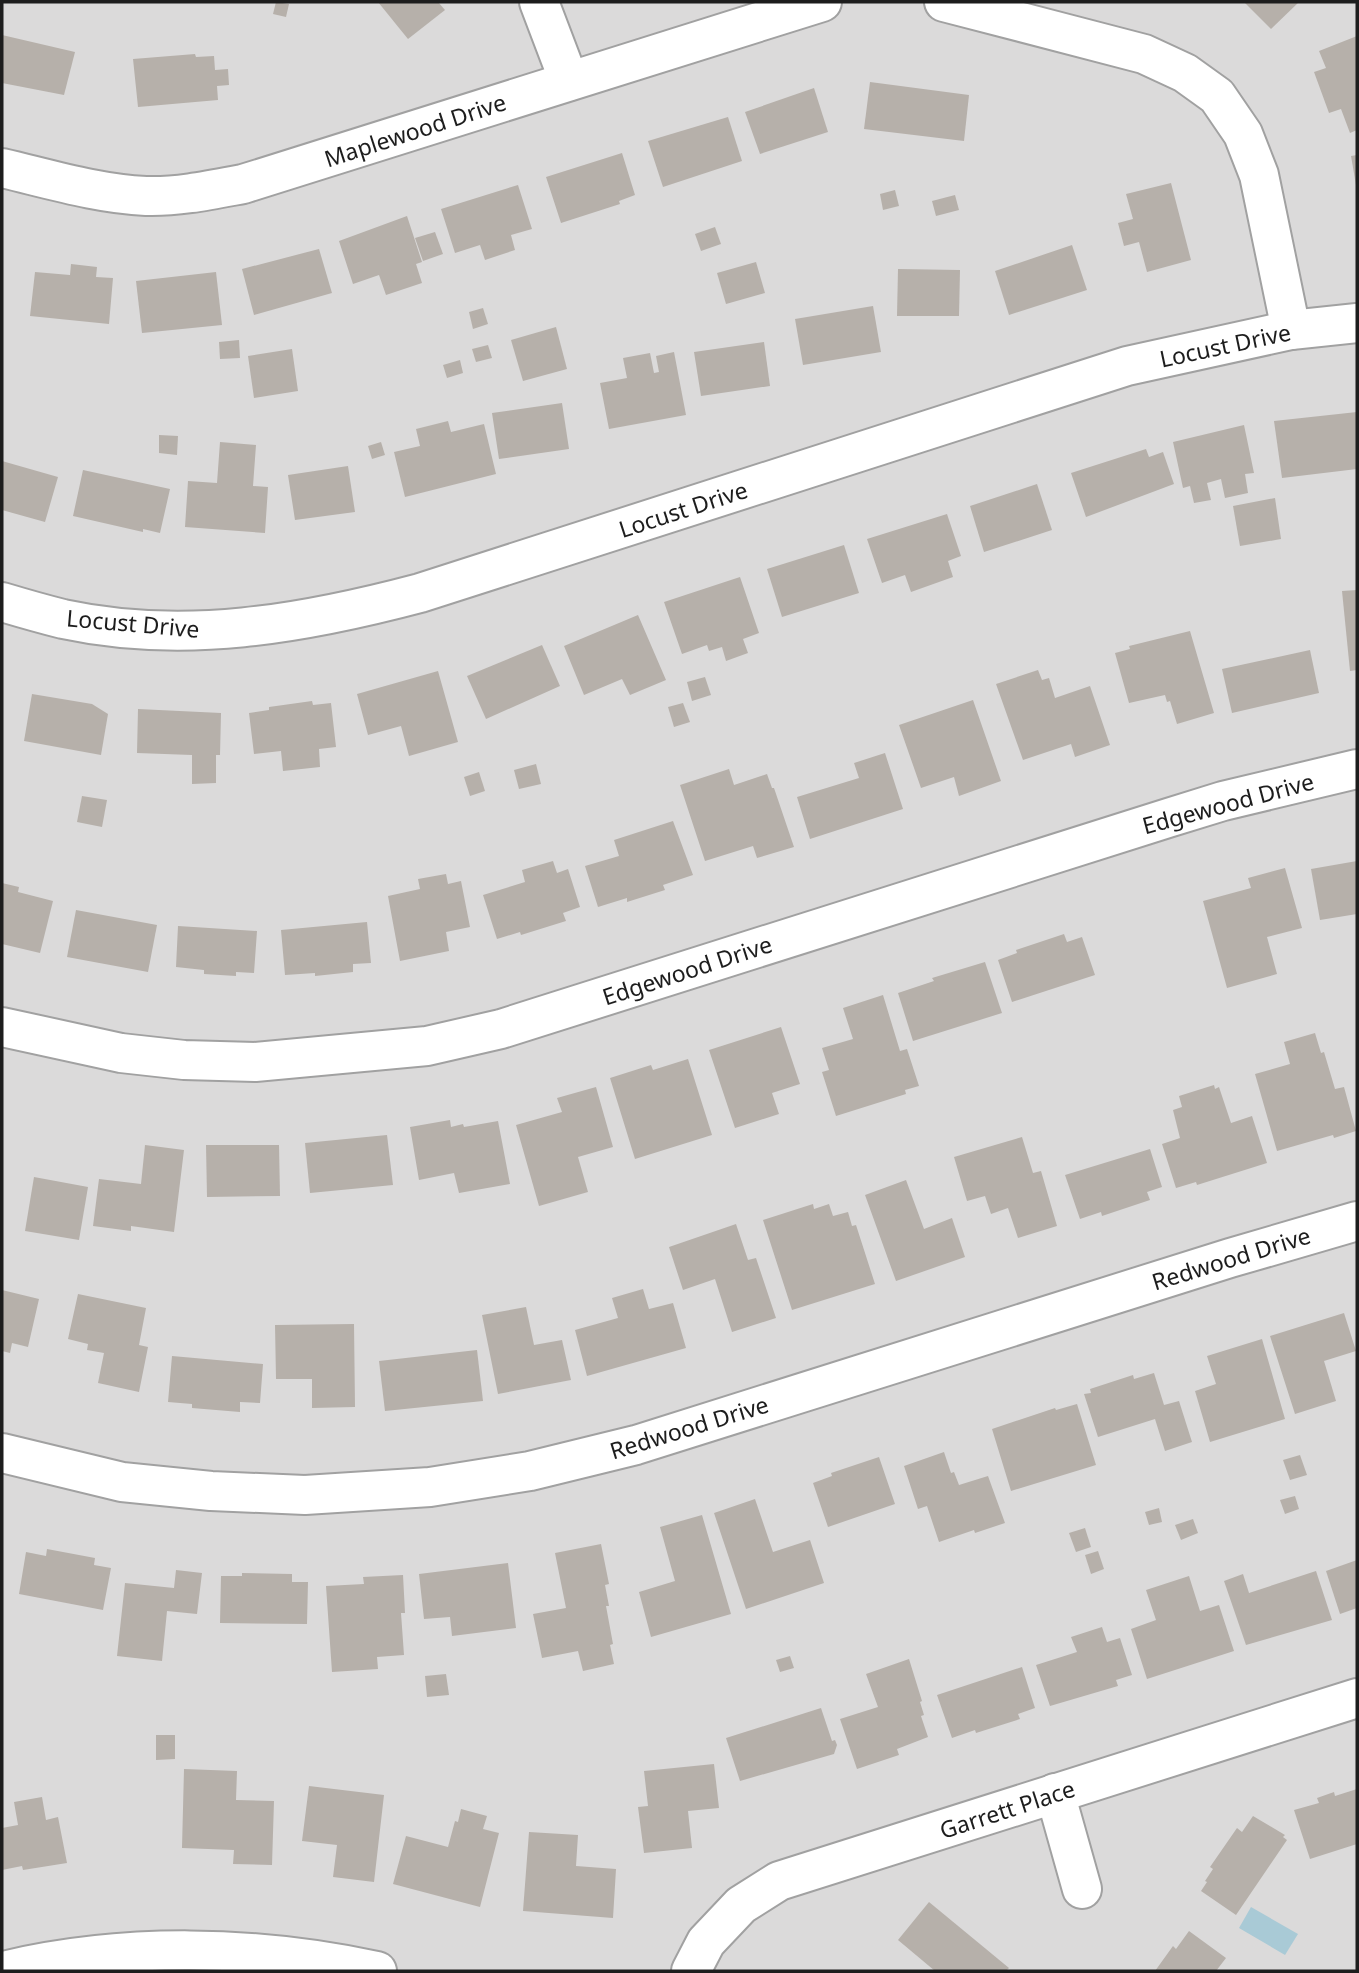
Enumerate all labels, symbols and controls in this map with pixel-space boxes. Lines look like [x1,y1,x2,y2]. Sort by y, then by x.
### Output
street label: Maplewood Drive [320,86,510,174]
street label: Locust Drive [1156,315,1294,375]
street label: Locust Drive [615,473,751,545]
street label: Locust Drive [65,601,201,645]
street label: Edgewood Drive [1139,765,1317,841]
street label: Edgewood Drive [598,928,776,1012]
street label: Redwood Drive [1148,1219,1314,1297]
street label: Redwood Drive [606,1388,772,1466]
street label: Garrett Place [935,1772,1079,1846]

